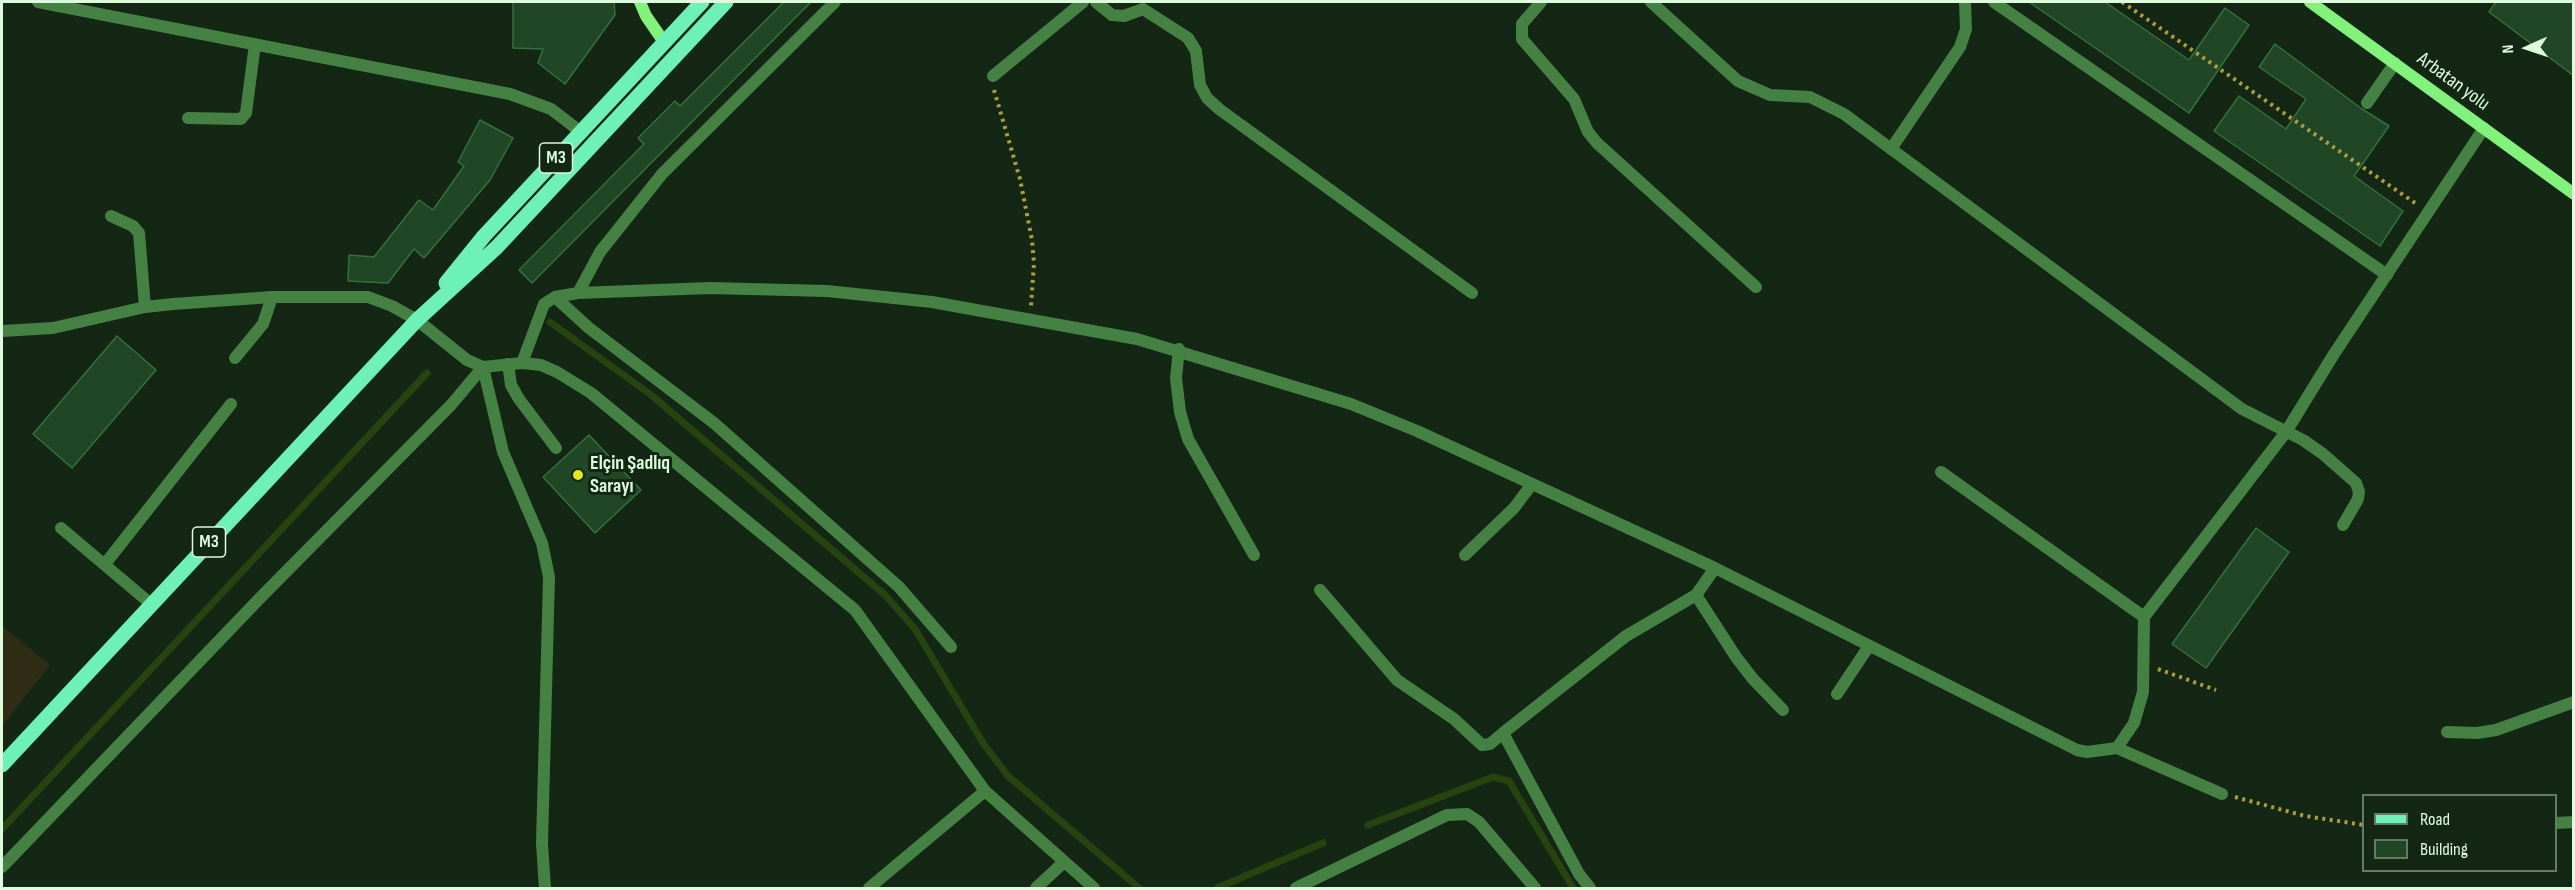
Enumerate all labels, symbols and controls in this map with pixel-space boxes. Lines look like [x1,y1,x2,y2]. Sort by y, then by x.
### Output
north arrow [2497,18,2557,78]
text: N [2499,44,2518,54]
street label: Arbatan yolu [2412,48,2494,116]
road number: M3 [540,143,572,173]
place label: Elçin Şadlıq Sarayı [590,452,670,499]
marker: Elçin Şadlıq Sarayı [571,468,585,482]
road number: M3 [192,527,226,557]
legend [2362,794,2557,872]
text: Road [2420,809,2450,830]
text: Building [2420,839,2468,860]

